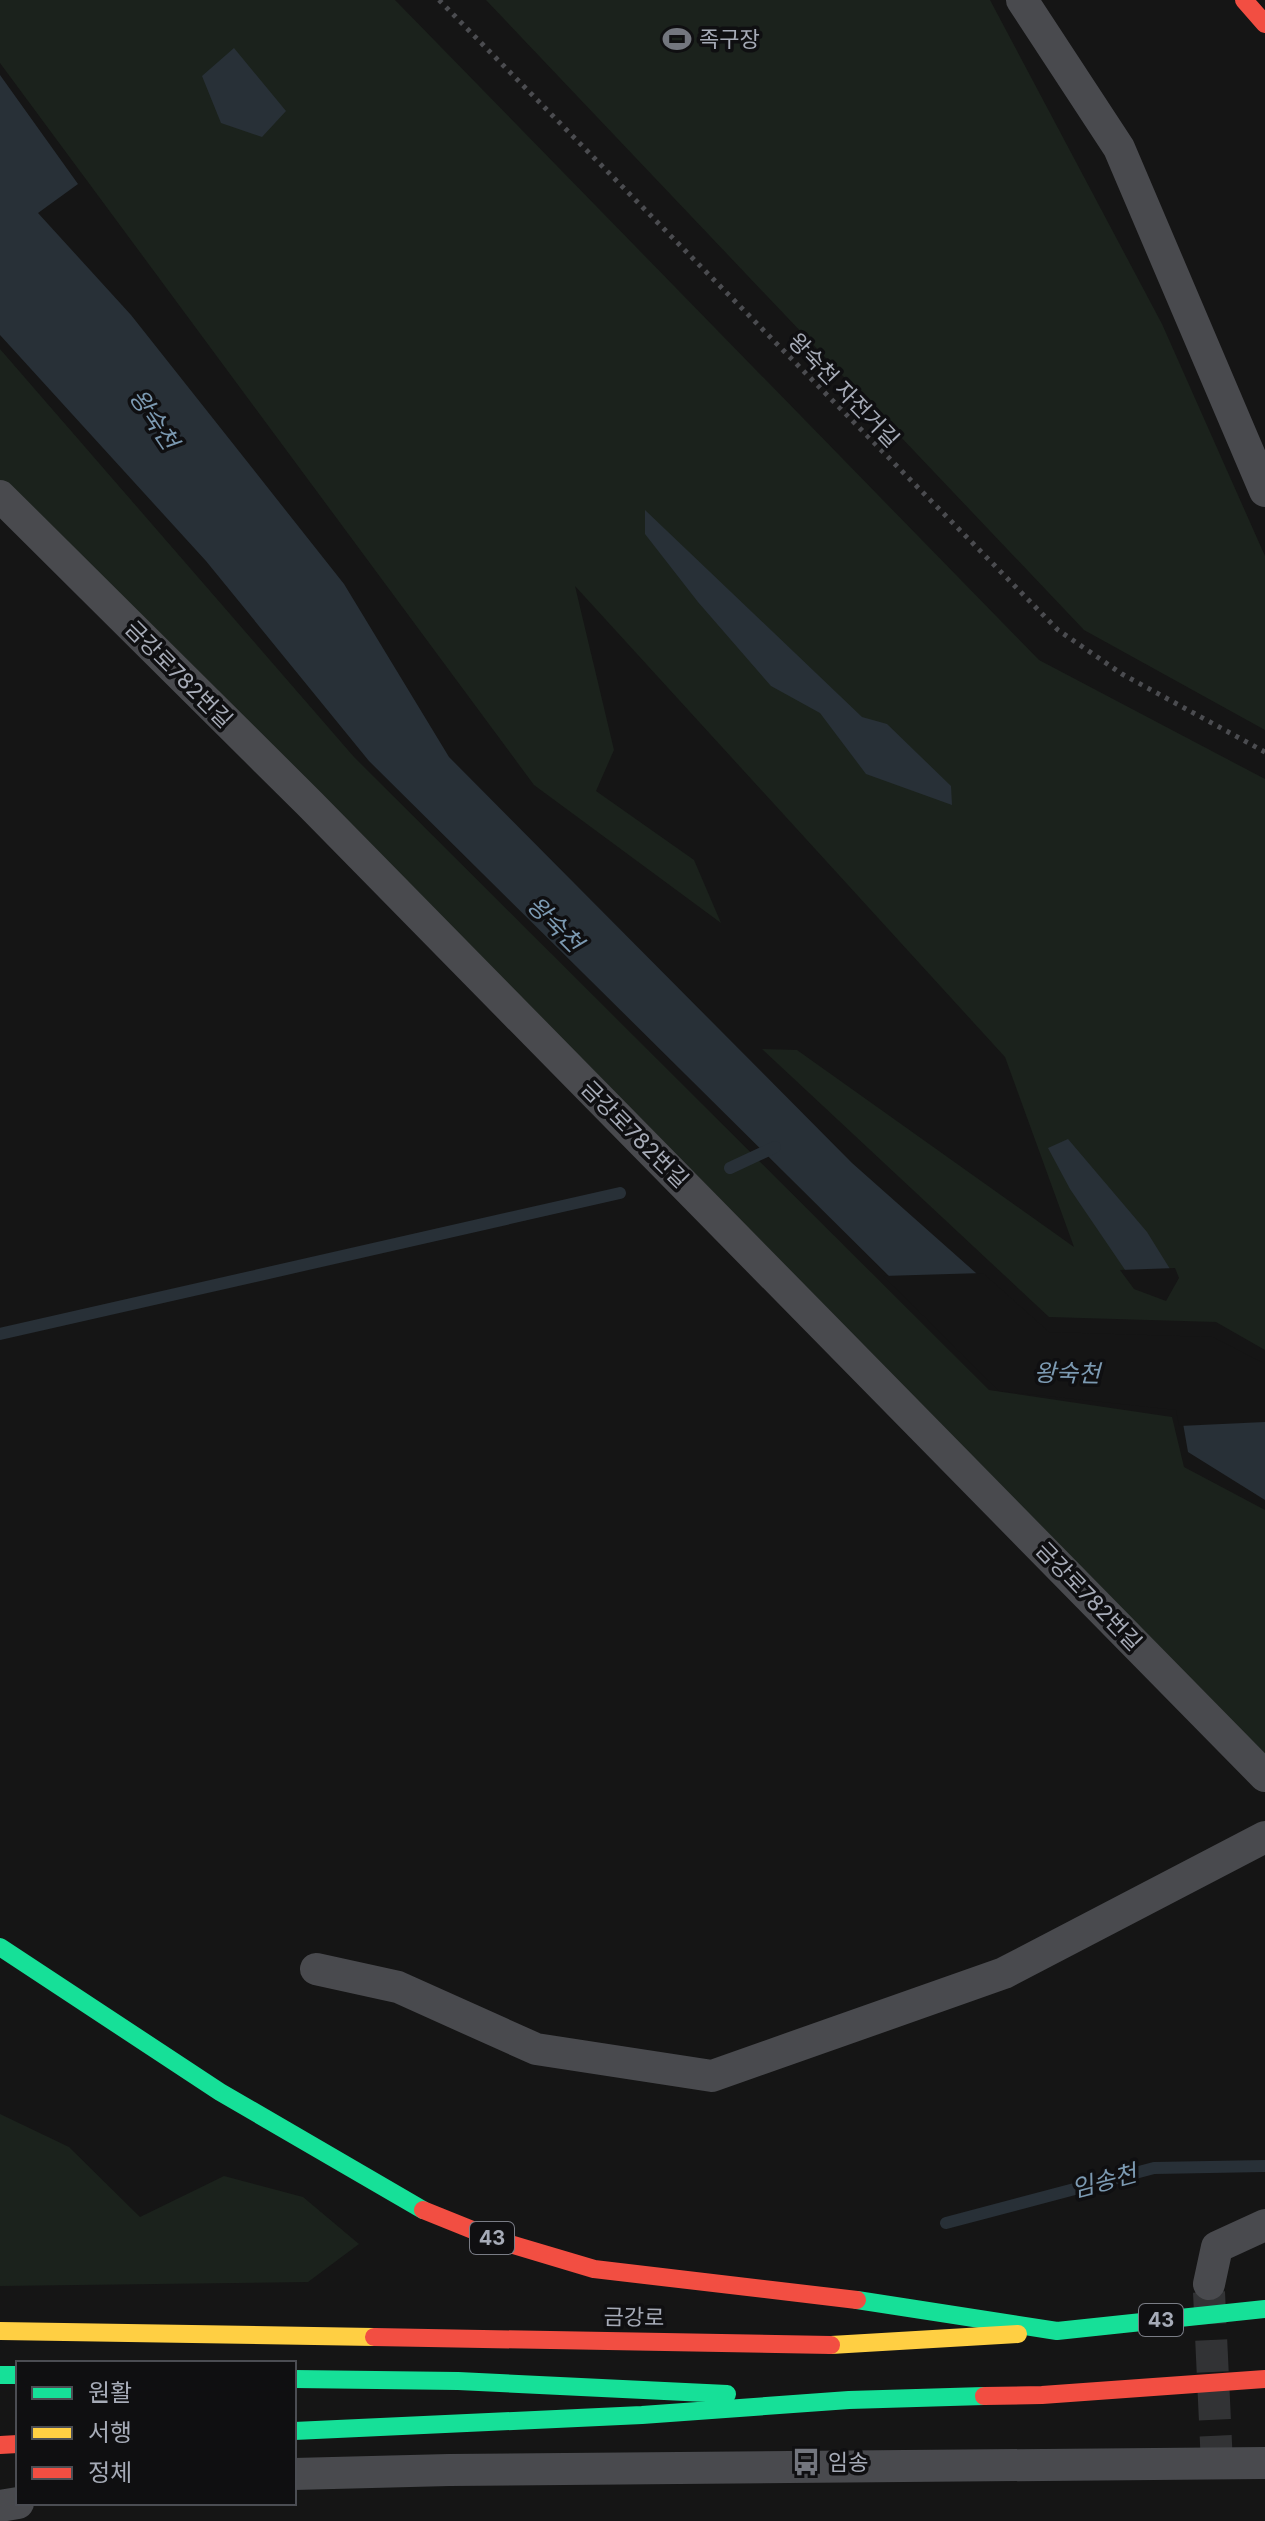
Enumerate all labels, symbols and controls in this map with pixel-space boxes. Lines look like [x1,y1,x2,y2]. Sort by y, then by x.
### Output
sports icon: 족구장 [662,24,692,54]
place label: 족구장 [699,26,760,52]
street label: 왕숙천 자전거길 [783,328,905,452]
water label: 왕숙천 [123,383,186,457]
street label: 금강로782번길 [120,615,238,733]
water label: 왕숙천 [521,890,591,960]
street label: 금강로782번길 [576,1075,694,1193]
water label: 왕숙천 [1034,1358,1103,1388]
street label: 금강로782번길 [1031,1536,1147,1656]
water label: 임송천 [1068,2158,1143,2204]
road number: 43 [470,2222,514,2254]
street label: 금강로 [603,2303,665,2331]
road number: 43 [1139,2304,1183,2336]
legend [16,2361,296,2505]
text: 원활 [88,2378,132,2407]
text: 서행 [88,2418,132,2447]
bus stop icon: 임송 [791,2447,821,2477]
place label: 임송 [828,2449,868,2475]
text: 정체 [88,2458,132,2487]

